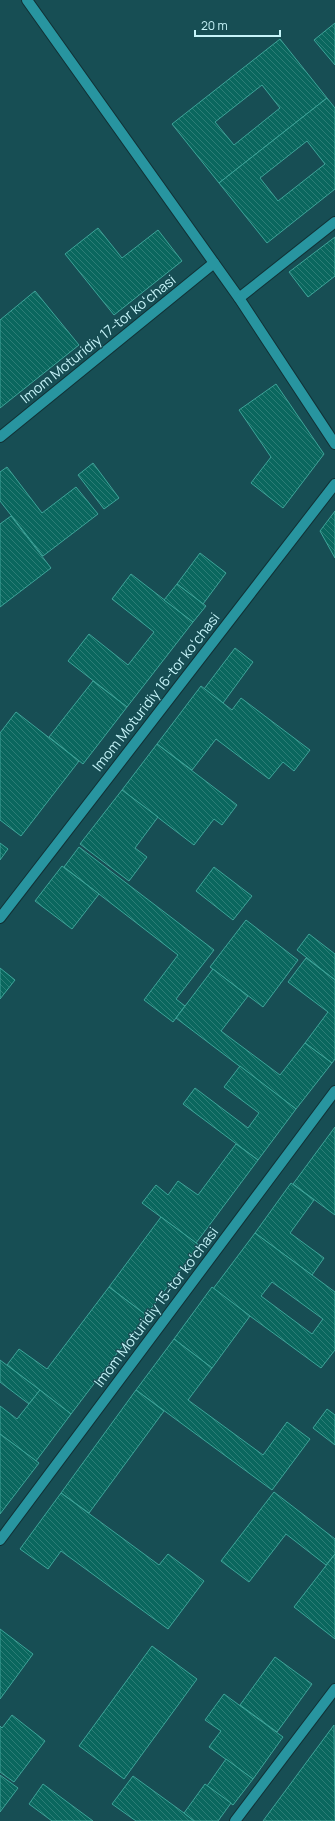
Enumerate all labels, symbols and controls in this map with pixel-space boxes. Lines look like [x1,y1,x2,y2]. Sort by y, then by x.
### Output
scale bar [195,12,280,38]
text: 20 m [201,17,228,34]
street label: Imom Moturidiy 17-tor koʻchasi [16,270,179,407]
street label: Imom Moturidiy 16-tor koʻchasi [88,609,223,775]
street label: Imom Moturidiy 15-tor koʻchasi [89,1223,222,1391]

